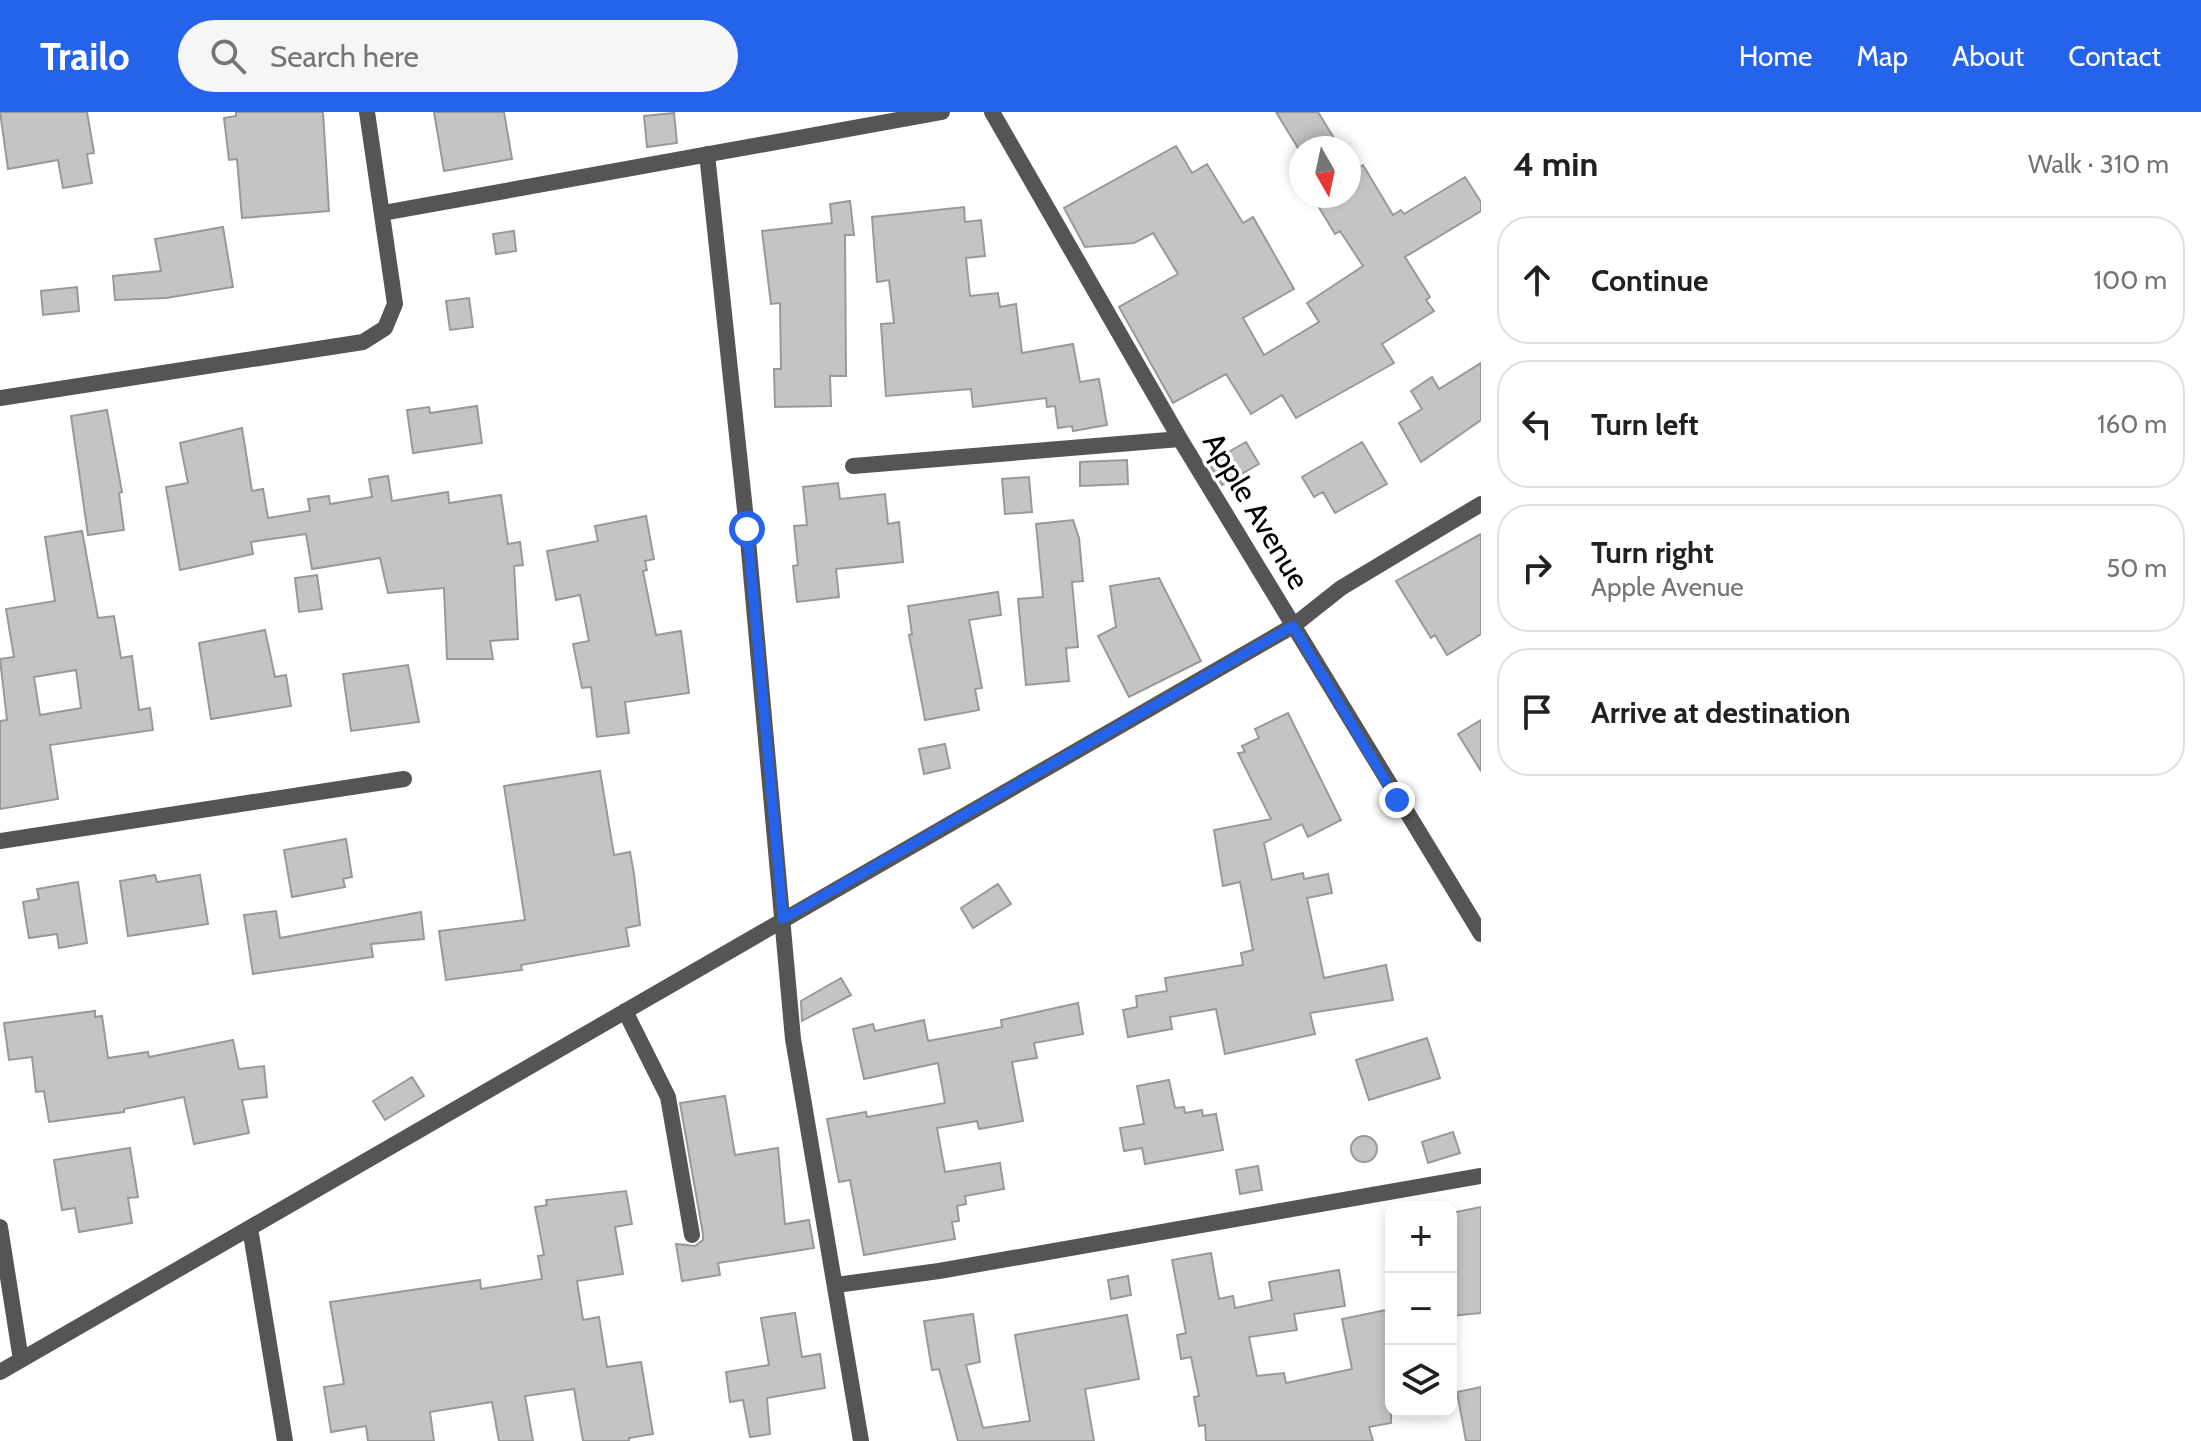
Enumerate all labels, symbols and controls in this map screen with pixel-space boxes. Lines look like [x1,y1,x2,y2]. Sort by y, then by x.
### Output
search box [178,20,738,92]
text: Trailo [40,33,130,80]
icon: search [206,34,250,78]
text: Search here [270,38,419,75]
text: Home [1739,39,1812,73]
text: Map [1856,39,1908,73]
text: About [1952,39,2024,73]
text: Contact [2068,39,2161,73]
north arrow [1289,136,1361,208]
text: 4 min [1513,143,1598,185]
text: Walk · 310 m [2028,148,2169,180]
icon: ahead [1515,258,1559,302]
text: Continue [1591,262,1708,299]
text: 100 m [2094,264,2167,296]
icon: left [1515,402,1559,446]
text: Turn left [1591,406,1699,443]
text: 160 m [2097,408,2167,440]
street label: Apple Avenue [1195,426,1318,596]
route start [729,511,765,547]
text: Turn right [1591,534,1714,571]
icon: right [1515,546,1559,590]
text: 50 m [2106,552,2167,584]
text: Apple Avenue [1591,571,1744,603]
icon: arrive [1515,690,1559,734]
text: Arrive at destination [1591,694,1851,731]
route end [1379,782,1415,818]
map controls [1385,1201,1457,1417]
button: + [1385,1201,1457,1273]
button: − [1385,1273,1457,1345]
button: layers [1385,1345,1457,1417]

